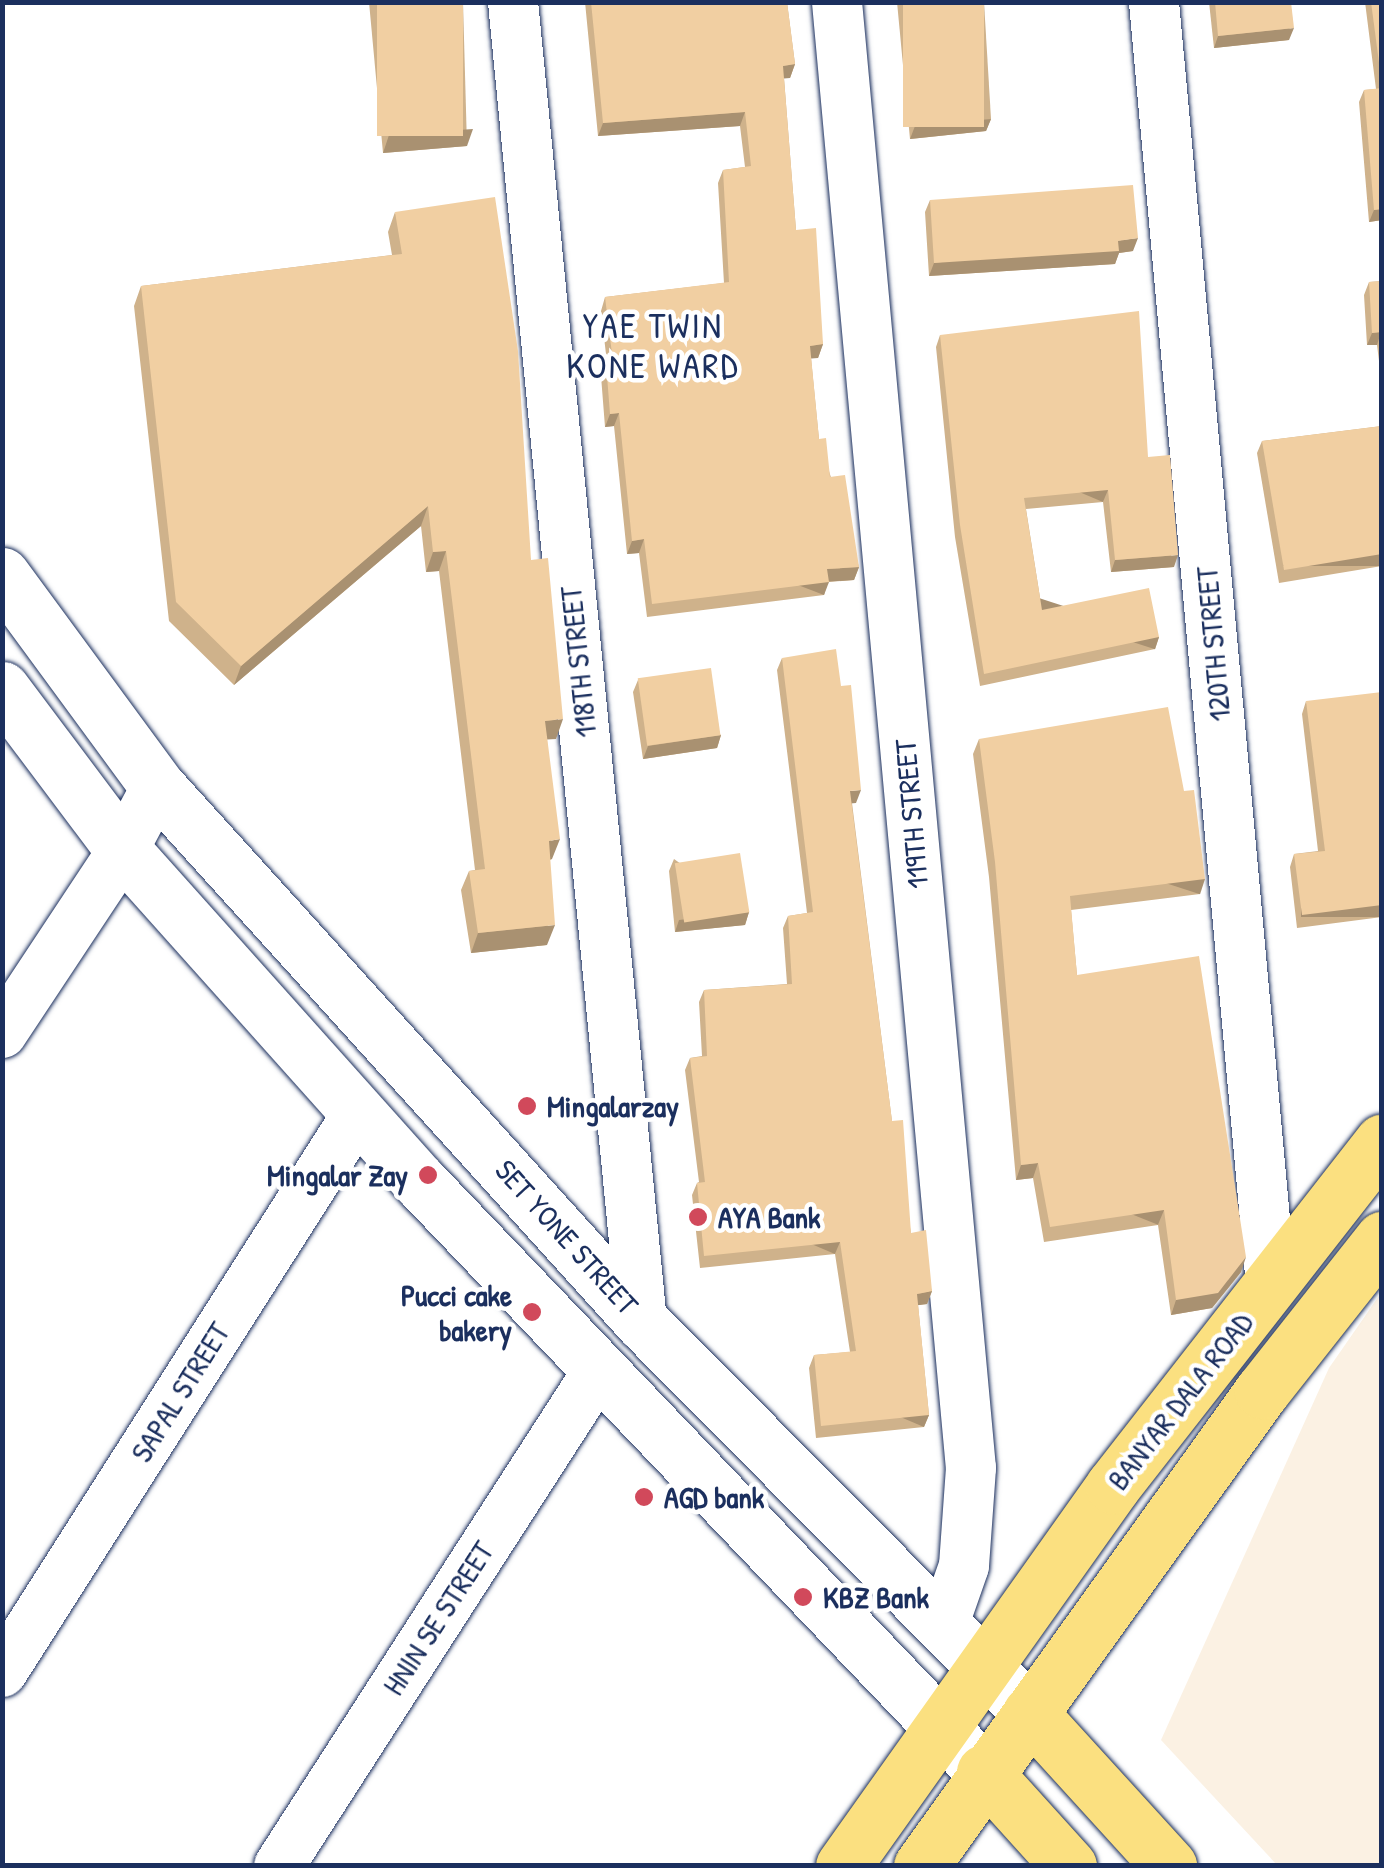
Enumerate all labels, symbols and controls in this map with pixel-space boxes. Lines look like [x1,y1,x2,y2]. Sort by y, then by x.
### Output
district label: YAE TWIN KONE WARD [566,305,740,387]
street label: 120TH STREET [1188,565,1238,723]
street label: 118TH STREET [552,585,604,739]
street label: 119TH STREET [887,738,935,890]
place label: Mingalarzay [547,1088,679,1124]
marker: Mingalarzay [516,1095,538,1117]
street label: SET YONE STREET [488,1152,646,1322]
place label: Mingalar Zay [267,1157,408,1193]
marker: Mingalar Zay [417,1164,439,1186]
place label: AYA Bank [718,1199,820,1235]
marker: AYA Bank [687,1206,709,1228]
place label: Pucci cake bakery [401,1277,512,1348]
marker: Pucci cake bakery [521,1301,543,1323]
street label: BANYAR DALA ROAD [1100,1305,1260,1497]
street label: SAPAL STREET [123,1316,237,1468]
place label: AGD bank [664,1479,764,1515]
marker: AGD bank [633,1486,655,1508]
street label: HNIN SE STREET [375,1534,501,1702]
place label: KBZ Bank [823,1579,929,1615]
marker: KBZ Bank [792,1586,814,1608]

